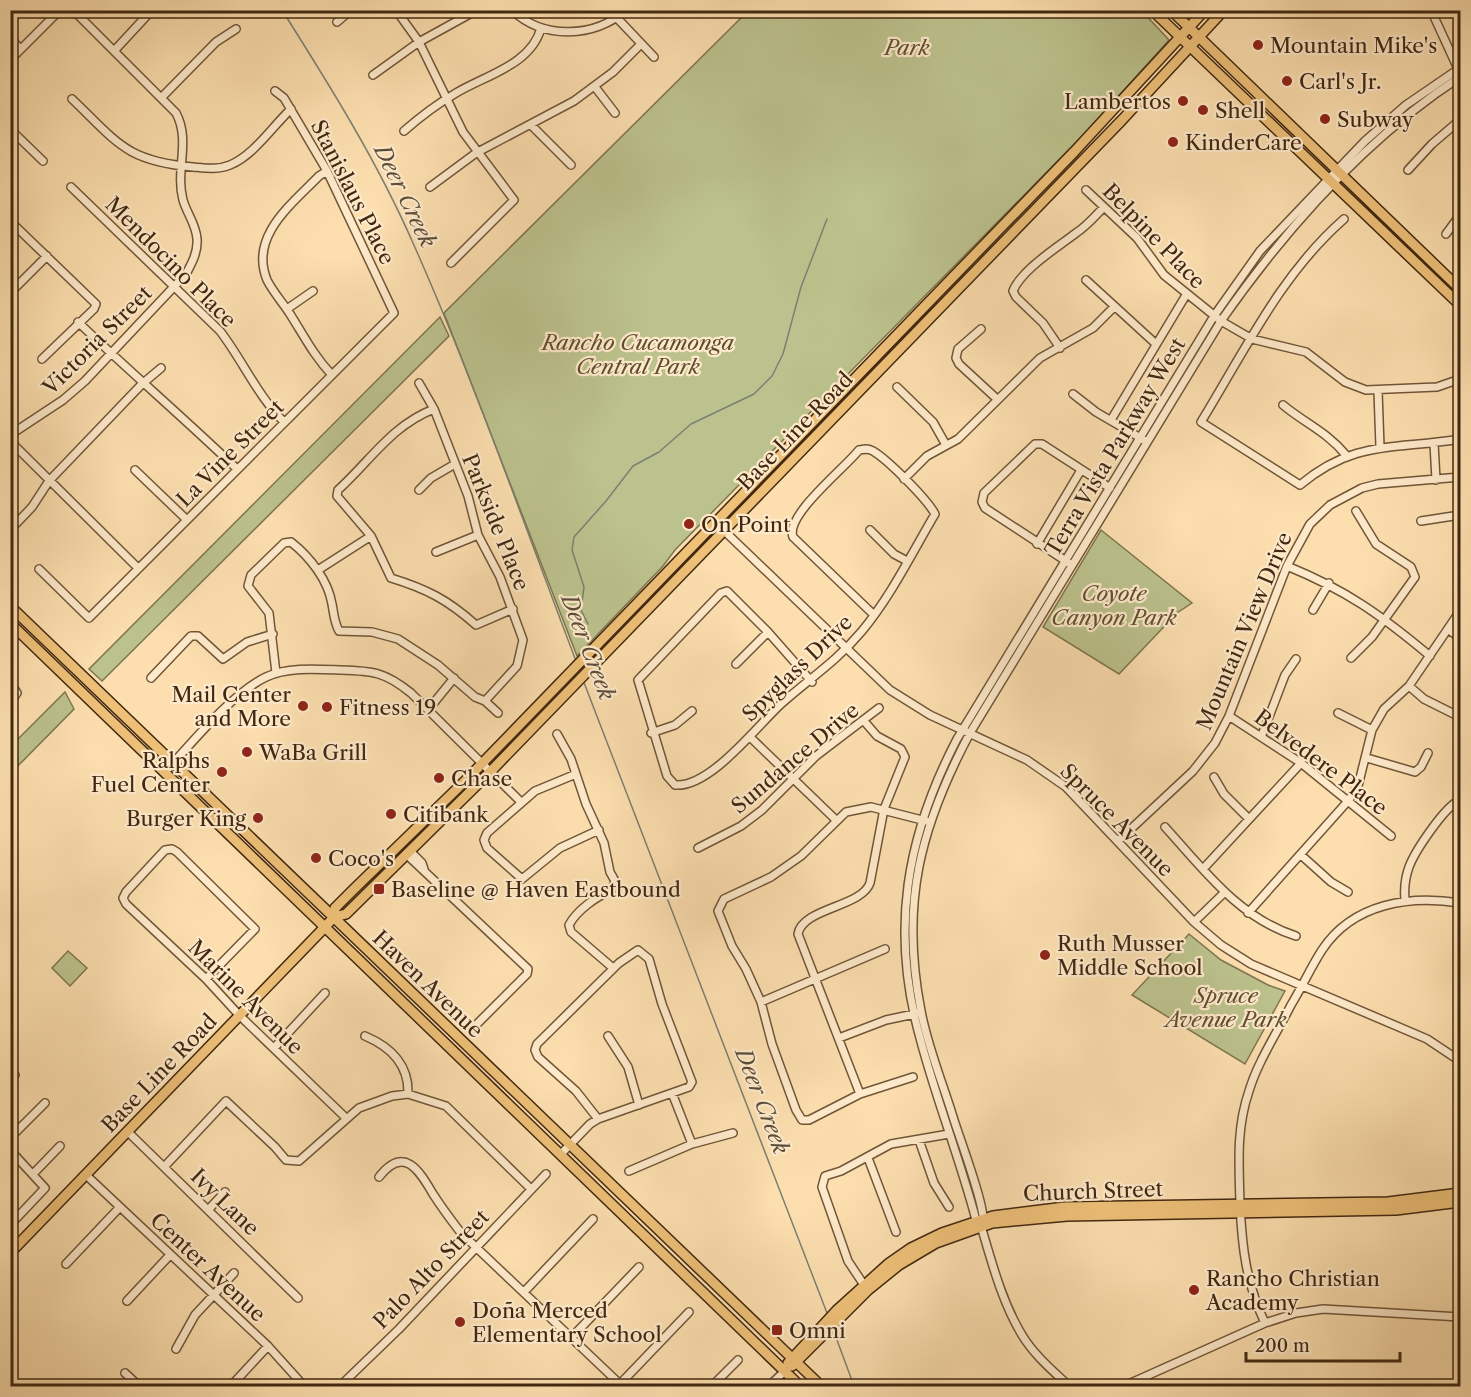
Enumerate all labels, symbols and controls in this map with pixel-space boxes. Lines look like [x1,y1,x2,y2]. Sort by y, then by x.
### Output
place label: Mountain Mike's [1270,33,1437,58]
park label: Park [882,35,930,60]
marker: Mountain Mike's [1251,38,1265,52]
place label: Carl's Jr. [1299,69,1382,94]
marker: Carl's Jr. [1280,74,1294,88]
place label: Lambertos [1064,89,1171,114]
marker: Lambertos [1176,94,1190,108]
place label: Shell [1215,98,1265,123]
marker: Shell [1196,103,1210,117]
place label: Subway [1337,107,1414,132]
marker: Subway [1318,112,1332,126]
street label: Stanislaus Place [306,116,400,268]
place label: KinderCare [1185,130,1302,155]
marker: KinderCare [1166,135,1180,149]
water label: Deer Creek [368,138,442,252]
street label: Belpine Place [1098,178,1210,294]
street label: Mendocino Place [101,192,241,332]
street label: Victoria Street [37,280,157,400]
park label: Rancho Cucamonga Central Park [540,330,735,379]
street label: Terra Vista Parkway West [1040,333,1191,561]
street label: Base Line Road [732,366,858,495]
street label: La Vine Street [171,394,289,512]
street label: Parkside Place [457,450,535,594]
place label: On Point [701,512,791,537]
marker: On Point [682,517,696,531]
street label: Mountain View Drive [1191,528,1297,734]
park label: Coyote Canyon Park [1051,581,1177,630]
water label: Deer Creek [555,588,621,704]
street label: Spyglass Drive [737,609,857,727]
place label: Mail Center and More [172,682,291,731]
place label: Fitness 19 [339,695,436,720]
street label: Sundance Drive [726,697,864,819]
marker: Mail Center and More [296,699,310,713]
marker: Fitness 19 [320,700,334,714]
street label: Belvedere Place [1250,704,1392,820]
place label: WaBa Grill [258,740,367,765]
marker: WaBa Grill [240,745,254,759]
place label: Ralphs Fuel Center [91,748,210,797]
street label: Spruce Avenue [1055,758,1179,882]
marker: Ralphs Fuel Center [215,765,229,779]
place label: Chase [451,766,512,791]
marker: Chase [432,771,446,785]
place label: Citibank [403,802,489,827]
place label: Burger King [126,806,247,831]
marker: Citibank [384,807,398,821]
marker: Burger King [251,811,265,825]
place label: Coco's [328,846,394,871]
marker: Coco's [309,851,323,865]
place label: Baseline @ Haven Eastbound [391,877,681,902]
marker: Baseline @ Haven Eastbound [372,882,386,896]
street label: Haven Avenue [368,925,488,1043]
place label: Ruth Musser Middle School [1057,931,1203,980]
street label: Marine Avenue [184,935,308,1059]
marker: Ruth Musser Middle School [1038,948,1052,962]
park label: Spruce Avenue Park [1162,983,1287,1032]
street label: Base Line Road [96,1008,222,1137]
water label: Deer Creek [729,1042,795,1158]
street label: Ivy Lane [186,1163,264,1241]
street label: Church Street [1023,1176,1164,1206]
street label: Palo Alto Street [368,1204,494,1334]
street label: Center Avenue [145,1207,271,1327]
place label: Rancho Christian Academy [1205,1266,1380,1315]
marker: Rancho Christian Academy [1187,1283,1201,1297]
place label: Doña Merced Elementary School [472,1298,662,1347]
marker: Doña Merced Elementary School [453,1315,467,1329]
place label: Omni [789,1318,846,1343]
marker: Omni [770,1323,784,1337]
scale bar [1246,1325,1400,1363]
text: 200 m [1255,1335,1310,1357]

